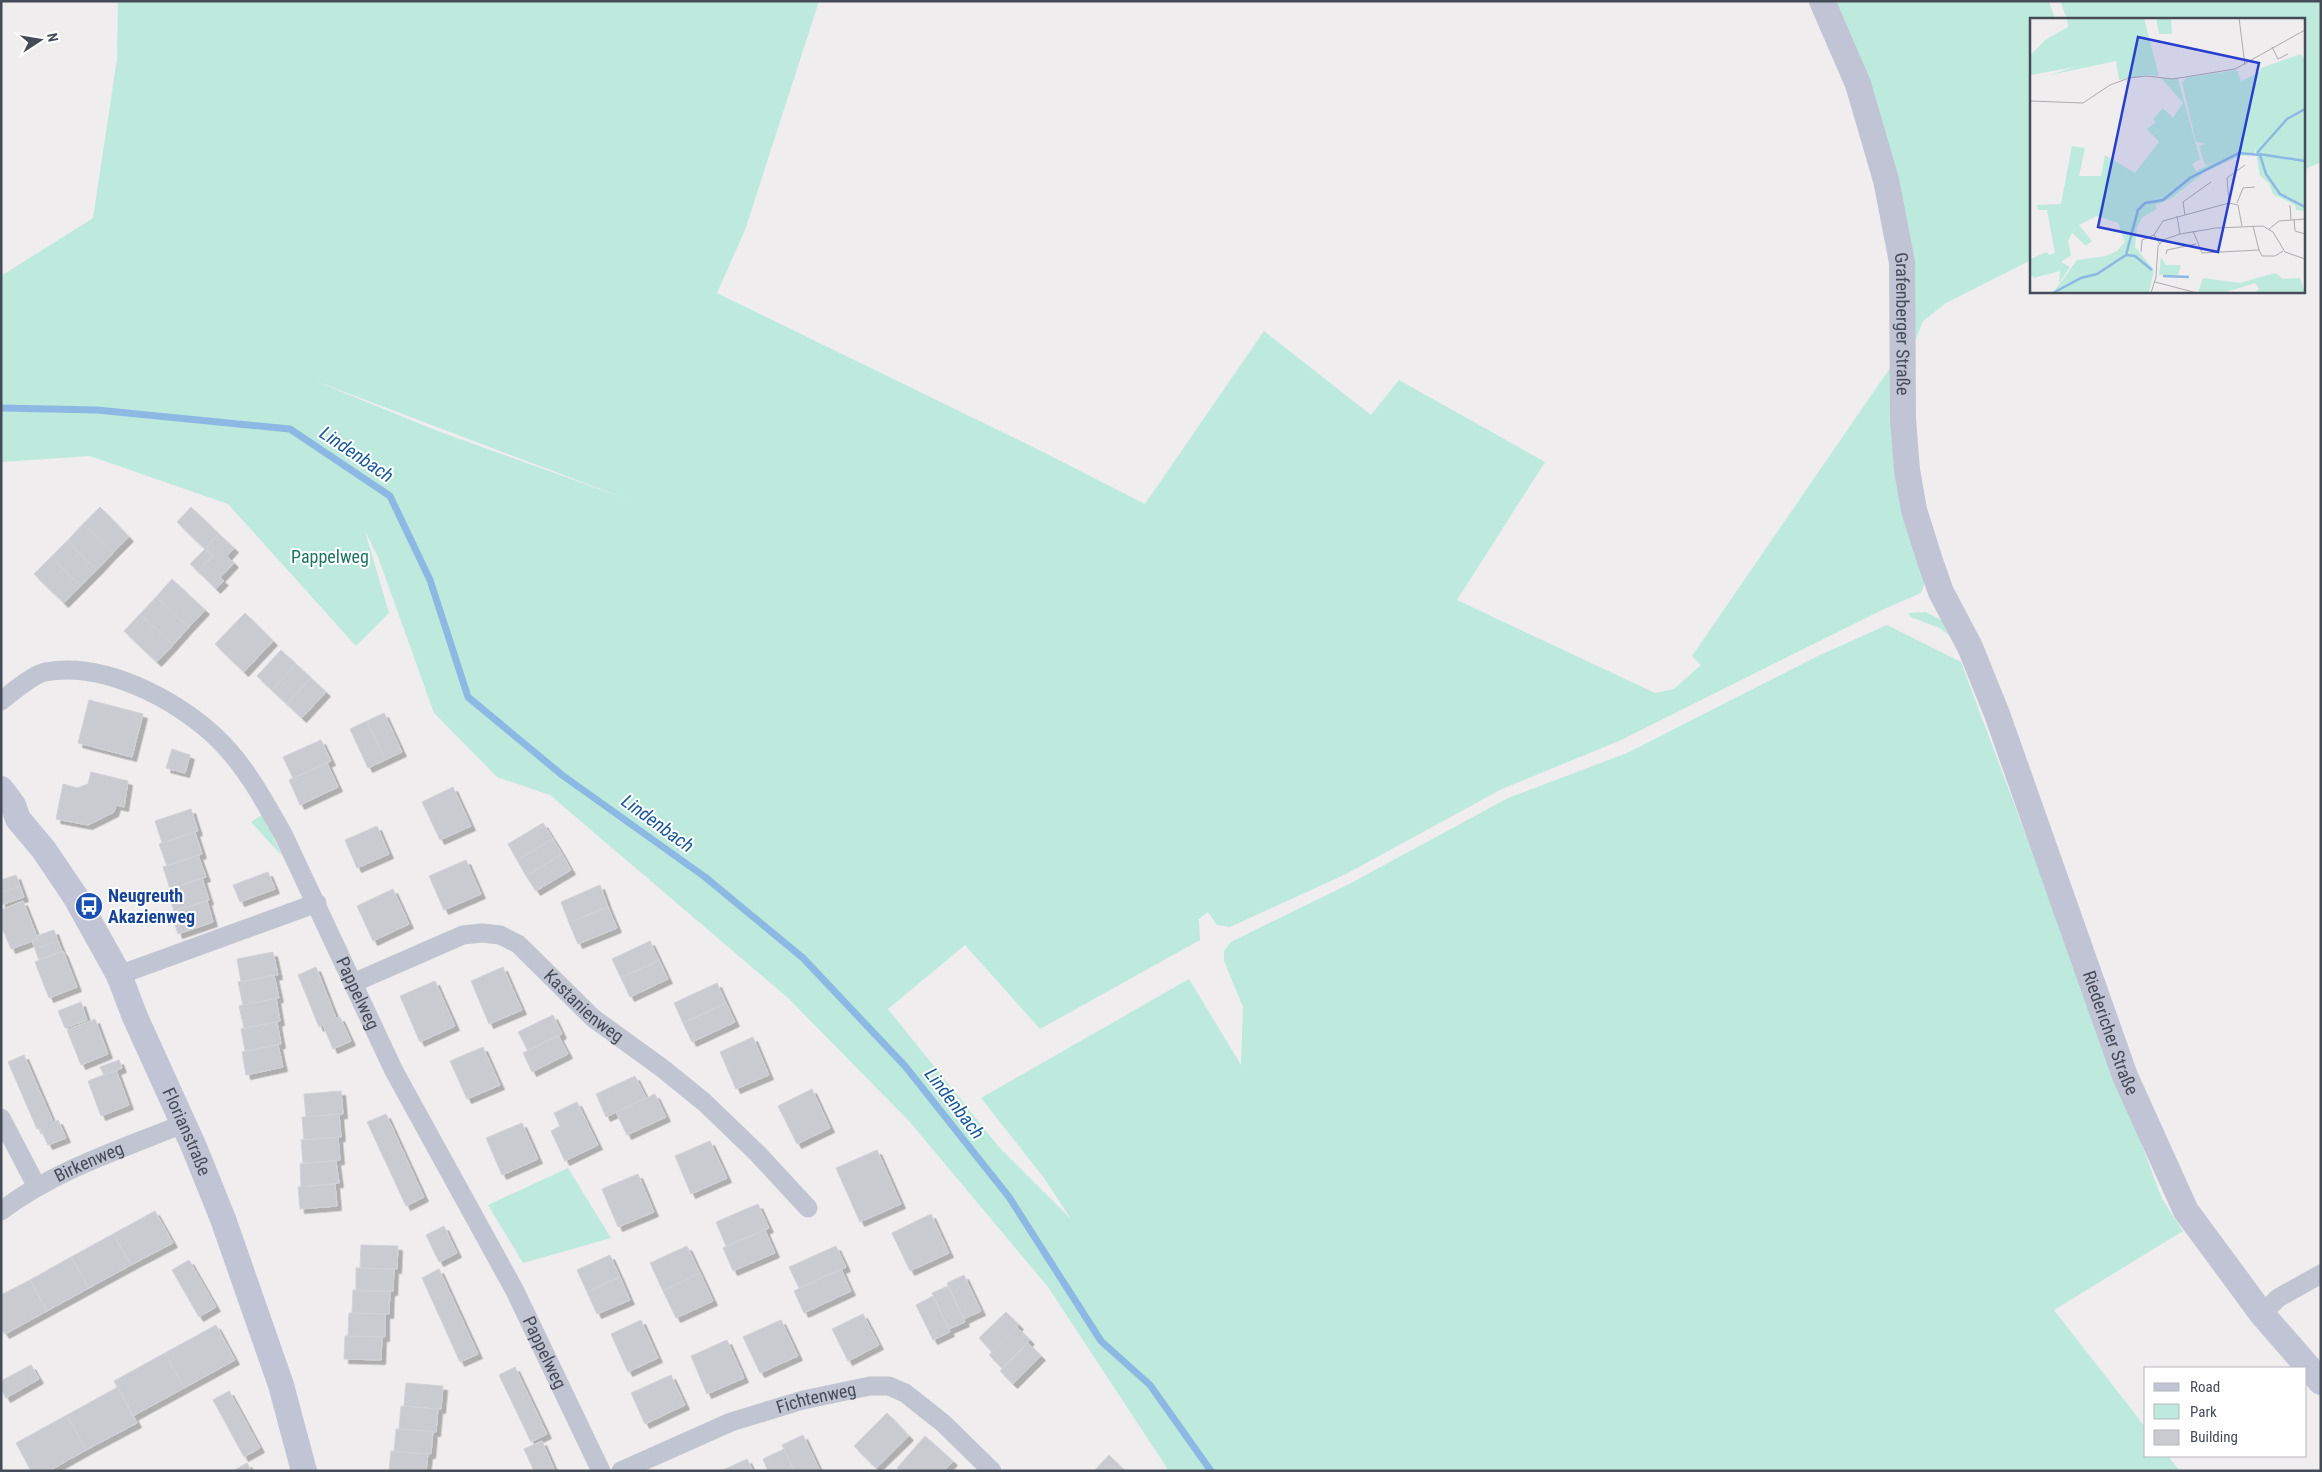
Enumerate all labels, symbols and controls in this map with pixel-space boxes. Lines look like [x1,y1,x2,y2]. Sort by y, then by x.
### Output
north arrow [15,15,65,65]
inset map [2030,18,2304,292]
text: N [44,31,61,43]
street label: Grafenberger Straße [1890,251,1914,396]
water label: Lindenbach [315,421,398,487]
park label: Pappelweg [291,546,369,567]
water label: Lindenbach [617,789,698,857]
place label: Neugreuth Akazienweg [108,885,195,927]
bus stop icon: Neugreuth Akazienweg [74,891,104,921]
street label: Pappelweg [332,953,384,1033]
street label: Kastanienweg [540,965,628,1047]
street label: Riedericher Straße [2079,968,2143,1098]
water label: Lindenbach [920,1063,990,1143]
street label: Florianstraße [158,1084,215,1179]
street label: Birkenweg [51,1137,127,1186]
street label: Pappelweg [519,1313,571,1392]
legend [2144,1367,2307,1457]
street label: Fichtenweg [774,1378,858,1418]
text: Road [2190,1378,2220,1396]
text: Park [2190,1403,2217,1421]
text: Building [2190,1428,2238,1446]

